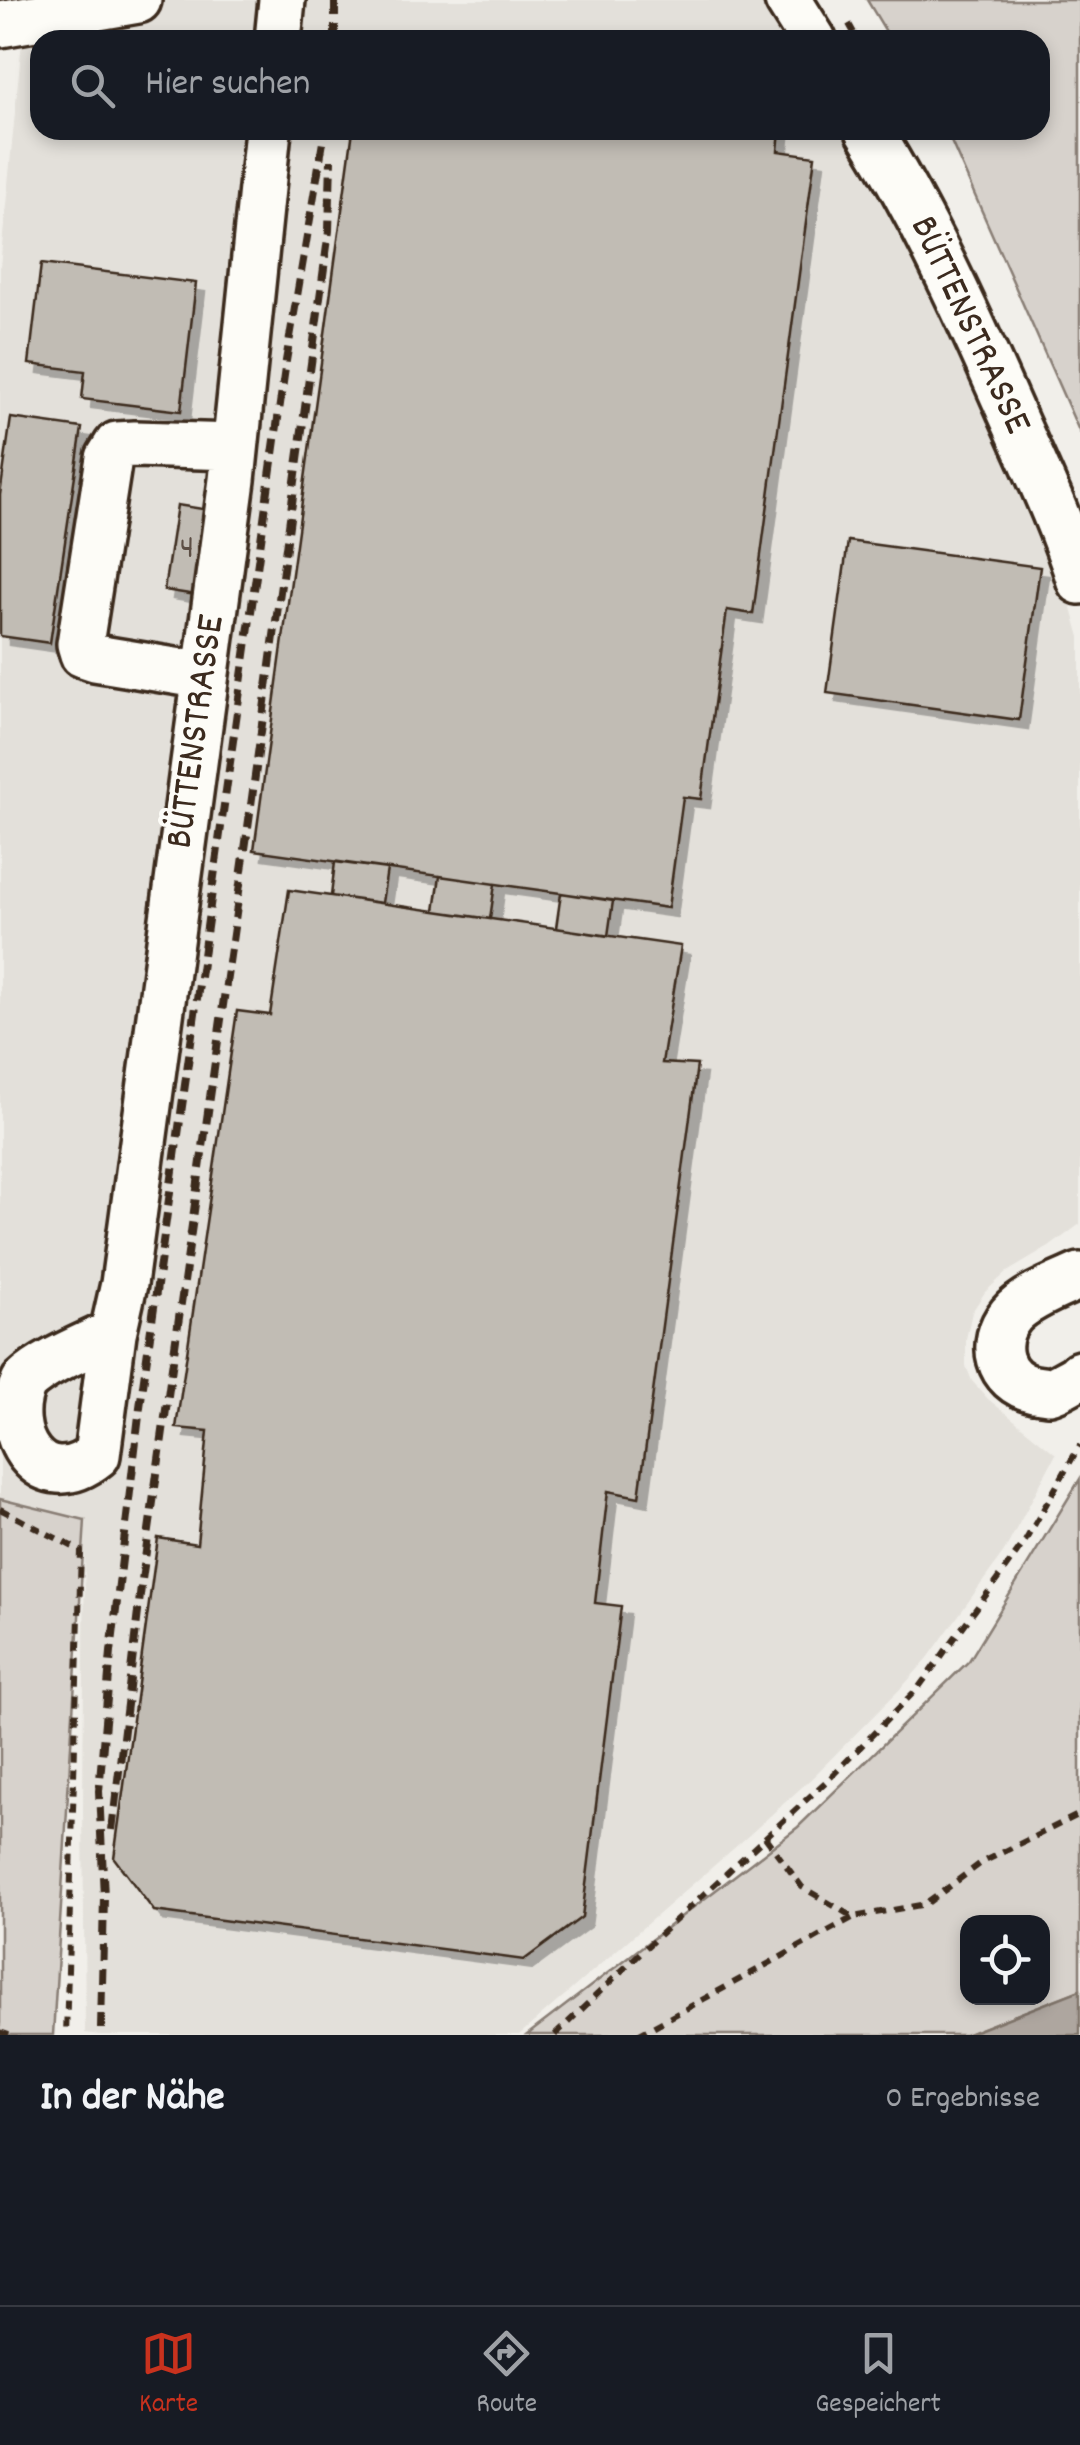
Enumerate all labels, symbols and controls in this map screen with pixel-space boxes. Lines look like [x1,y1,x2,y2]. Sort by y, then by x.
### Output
search box [30,30,1050,140]
icon: search [65,58,120,113]
text: Hier suchen [145,58,310,113]
street label: BÜTTENSTRASSE [892,207,1044,445]
house number: 4 [180,525,194,575]
street label: BÜTTENSTRASSE [153,611,243,853]
map controls [960,1915,1050,2005]
button: locate [960,1915,1050,2005]
text: In der Nähe [40,2070,225,2130]
text: 0 Ergebnisse [885,2077,1040,2123]
tab: Karte [139,2326,198,2426]
tab: Route [476,2326,537,2426]
tab: Gespeichert [815,2326,941,2426]

